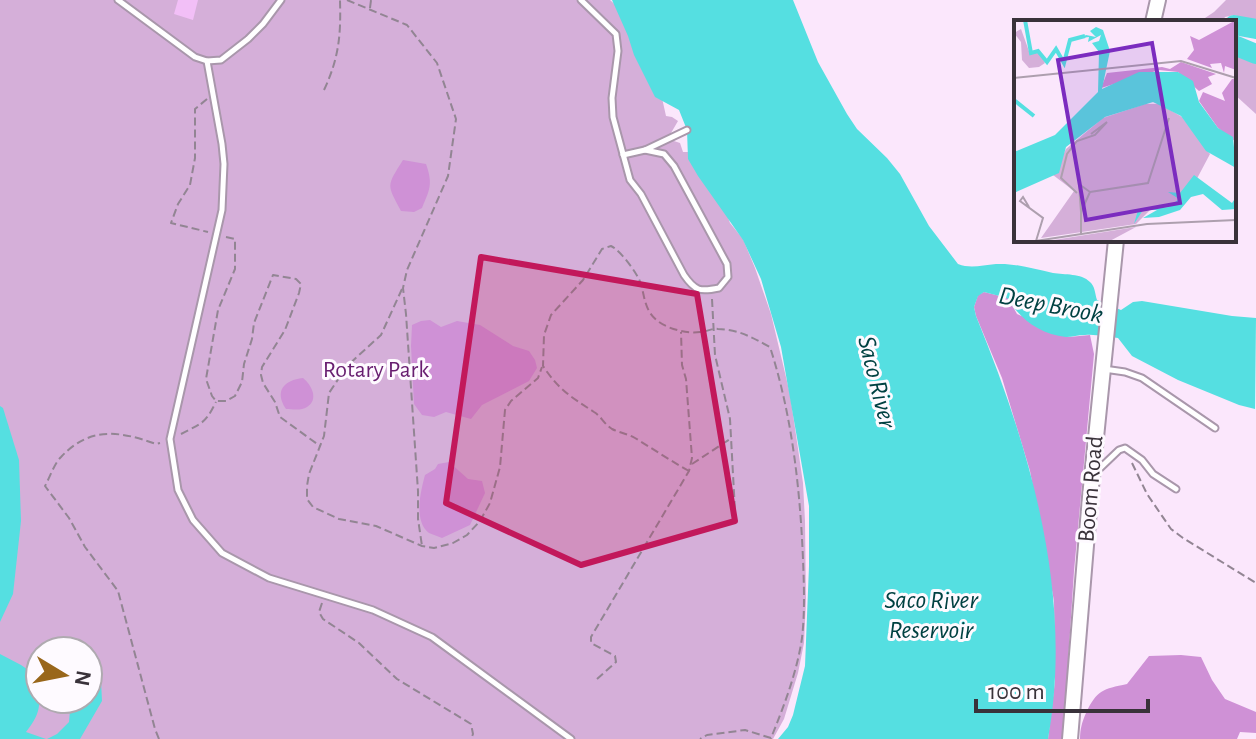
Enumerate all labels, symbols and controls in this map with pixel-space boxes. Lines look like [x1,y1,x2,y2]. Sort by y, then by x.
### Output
inset map [1014,20,1236,242]
water label: Deep Brook [997,282,1105,328]
water label: Saco River [853,333,901,432]
park label: Rotary Park [323,358,429,382]
street label: Boom Road [1074,435,1108,543]
water label: Saco River Reservoir [884,587,979,643]
north arrow [24,635,104,715]
scale bar [976,663,1148,713]
text: N [71,669,95,688]
text: 100 m [988,680,1045,704]

